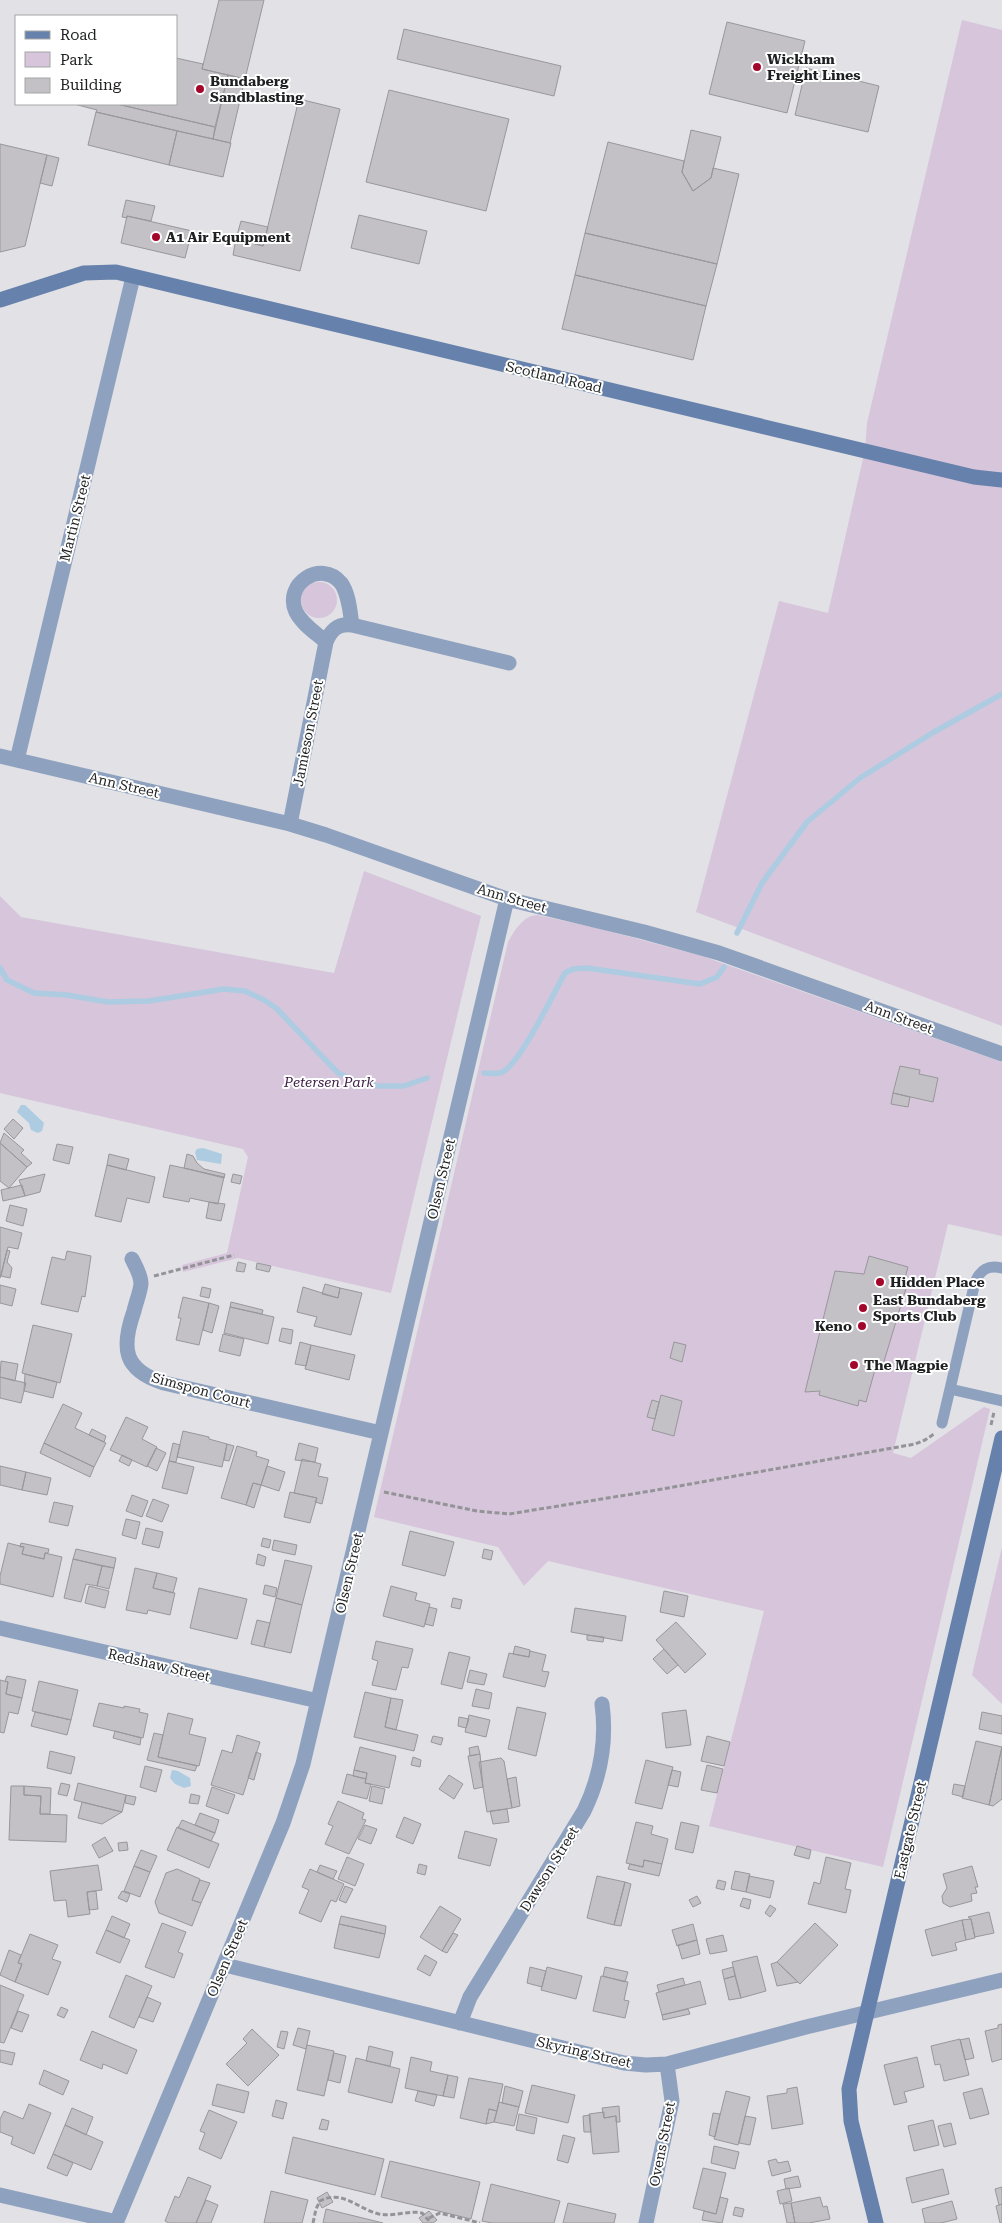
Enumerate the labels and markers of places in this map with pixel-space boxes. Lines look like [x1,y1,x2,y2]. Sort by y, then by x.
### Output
place label: Wickham Freight Lines [767,51,861,83]
marker: Wickham Freight Lines [751,61,763,73]
place label: Bundaberg Sandblasting [210,73,304,105]
marker: Bundaberg Sandblasting [194,83,206,95]
place label: A1 Air Equipment [166,229,291,245]
marker: A1 Air Equipment [150,231,162,243]
place label: Hidden Place [890,1274,985,1290]
marker: Hidden Place [874,1276,886,1288]
place label: East Bundaberg Sports Club [873,1292,986,1324]
marker: East Bundaberg Sports Club [857,1302,869,1314]
place label: Keno [815,1318,852,1334]
marker: Keno [856,1320,868,1332]
place label: The Magpie [864,1357,948,1373]
marker: The Magpie [848,1359,860,1371]

